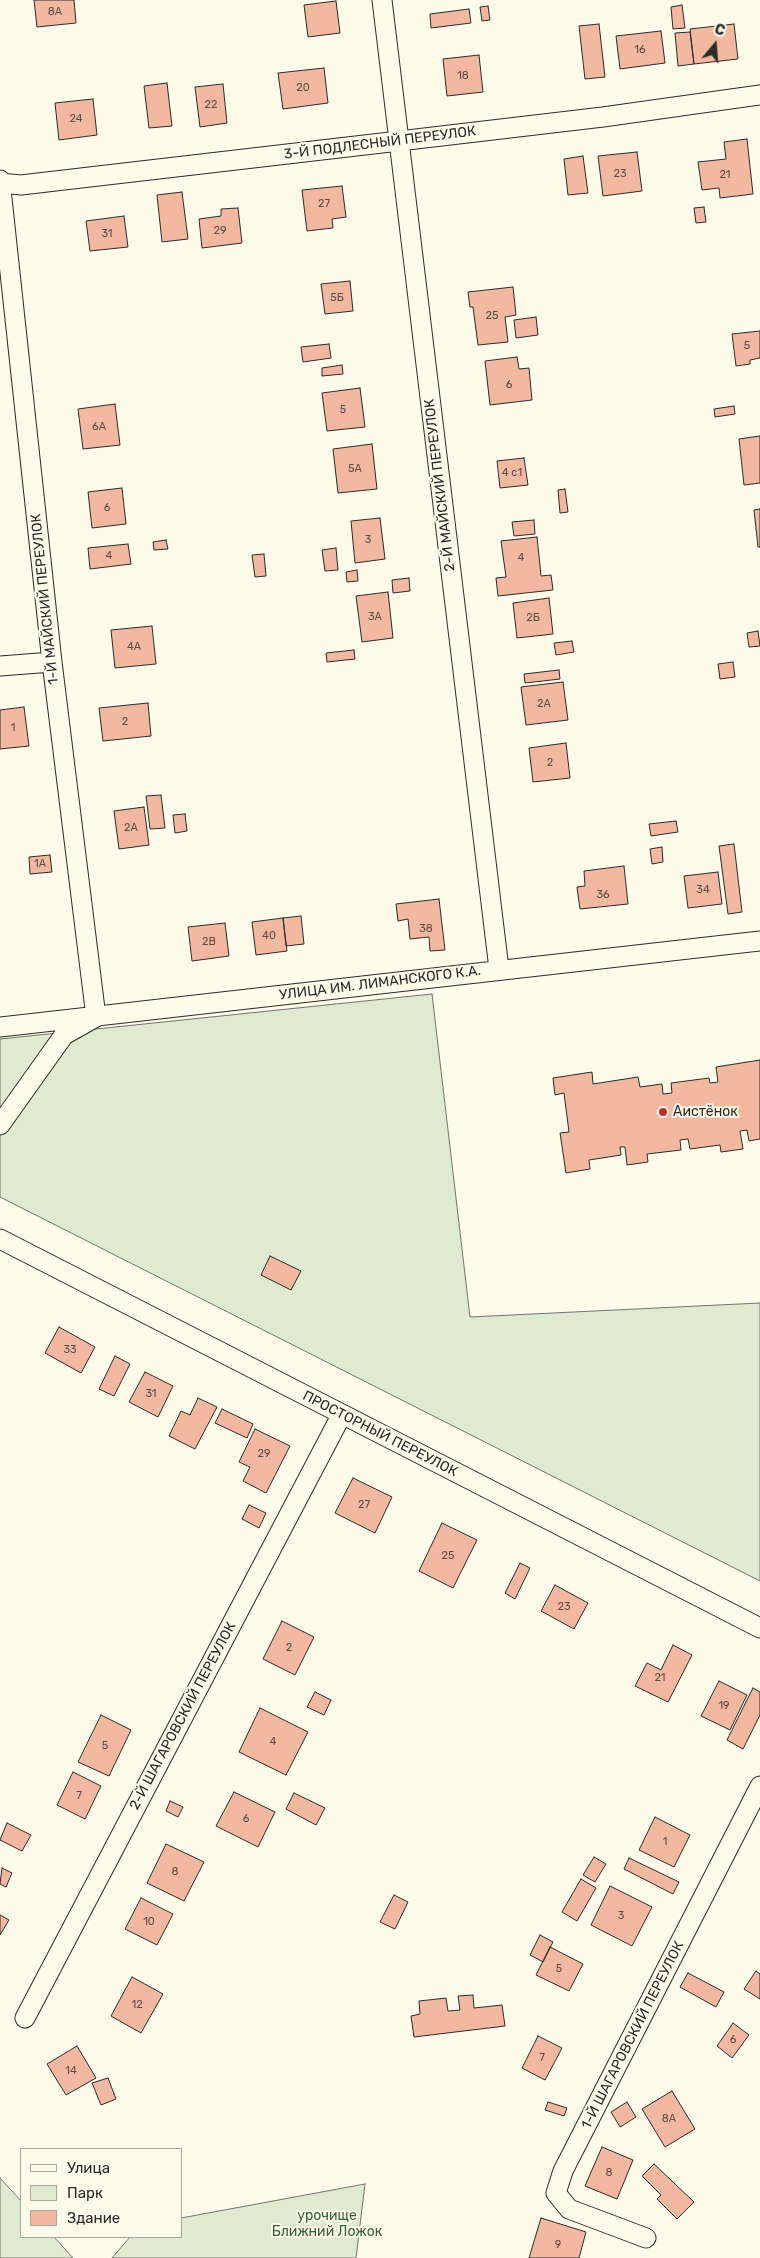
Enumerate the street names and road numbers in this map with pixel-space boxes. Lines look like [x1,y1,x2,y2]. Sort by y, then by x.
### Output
street label: 3-Й ПОДЛЕСНЫЙ ПЕРЕУЛОК [283,123,477,163]
street label: 2-Й МАЙСКИЙ ПЕРЕУЛОК [421,398,459,572]
street label: 1-Й МАЙСКИЙ ПЕРЕУЛОК [28,513,62,685]
street label: УЛИЦА ИМ. ЛИМАНСКОГО К.А. [278,962,482,1004]
street label: ПРОСТОРНЫЙ ПЕРЕУЛОК [300,1388,460,1480]
street label: 2-Й ШАГАРОВСКИЙ ПЕРЕУЛОК [126,1619,240,1813]
street label: 1-Й ШАГАРОВСКИЙ ПЕРЕУЛОК [578,1938,688,2132]

